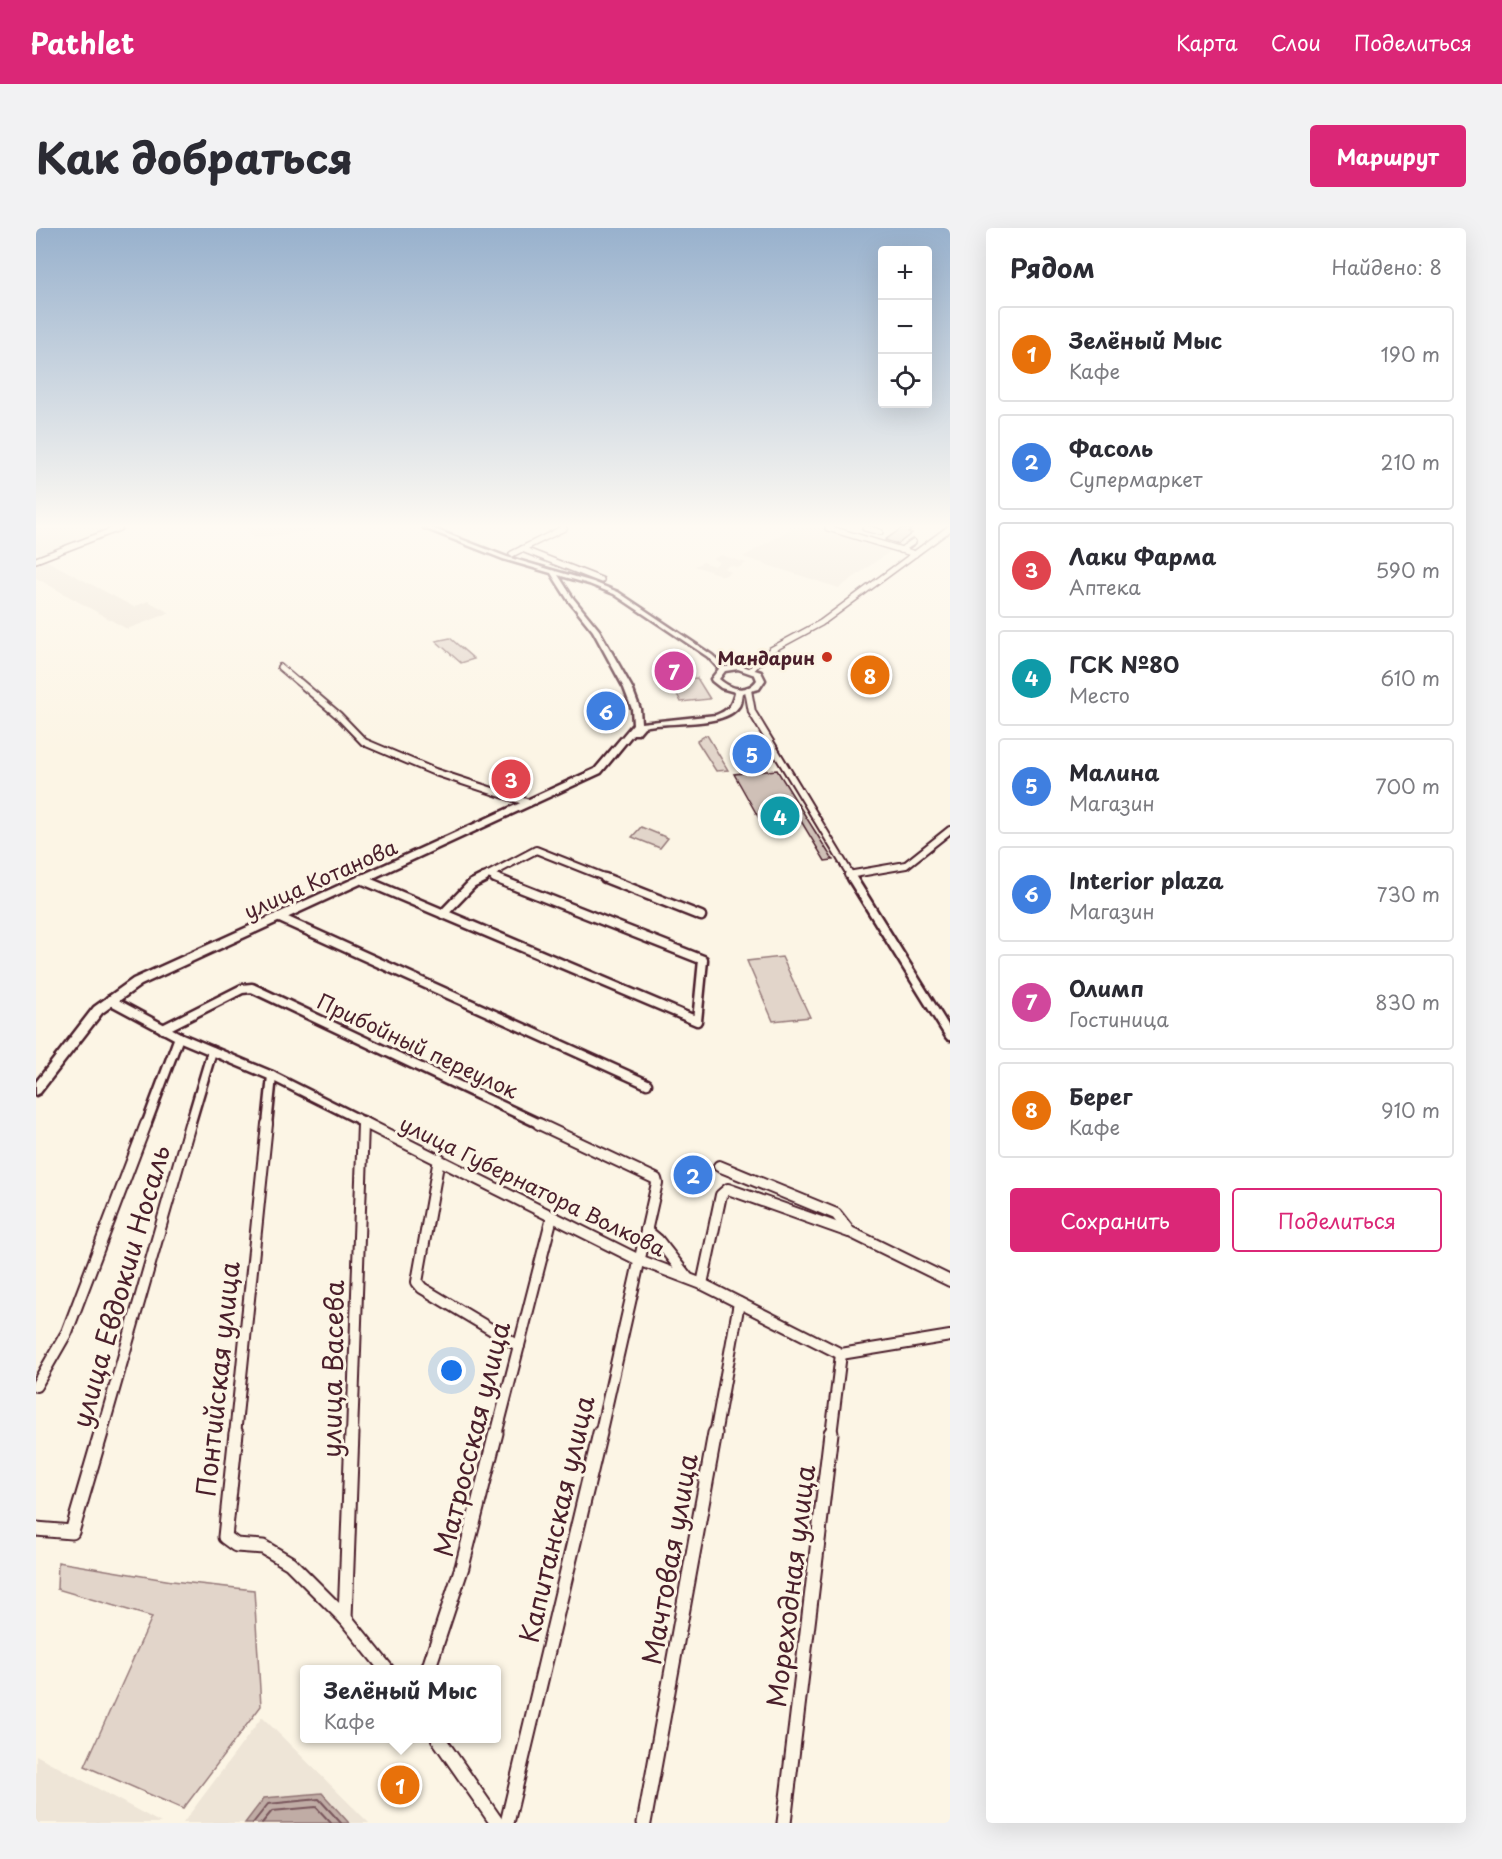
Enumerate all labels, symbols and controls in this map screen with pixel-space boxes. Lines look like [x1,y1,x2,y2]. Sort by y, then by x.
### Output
text: Pathlet [30,21,134,64]
text: Карта [1176,26,1238,58]
text: Слои [1271,26,1321,58]
text: Поделиться [1354,26,1472,58]
text: Как добраться [36,125,353,188]
button: Маршрут [1310,125,1466,187]
map controls [878,246,932,408]
button: + [878,246,932,300]
text: Рядом [1010,248,1095,287]
text: Найдено: 8 [1332,252,1442,282]
button: − [878,300,932,354]
text: Зелёный Мыс [1069,323,1222,356]
text: 1 [1027,339,1036,369]
text: 190 m [1381,339,1440,369]
button: locate [878,354,932,408]
text: Кафе [1069,356,1120,386]
text: Фасоль [1069,431,1153,464]
text: 2 [1024,447,1039,477]
text: 210 m [1381,447,1440,477]
text: Супермаркет [1069,464,1202,494]
text: Лаки Фарма [1069,539,1216,572]
text: 3 [1025,555,1038,585]
text: 590 m [1376,555,1440,585]
text: Аптека [1069,572,1141,602]
place label: Мандарин [717,644,815,671]
text: ГСК №80 [1069,647,1179,680]
pin: 7 [654,648,694,694]
marker: Мандарин [820,650,834,664]
pin: 8 [850,652,890,698]
text: 4 [1025,663,1038,693]
text: 610 m [1380,663,1440,693]
text: Место [1069,680,1130,710]
pin: 6 [586,688,626,734]
pin: 5 [732,732,772,776]
text: Малина [1069,755,1160,788]
pin: 3 [492,756,530,802]
text: 5 [1025,771,1038,801]
text: 700 m [1375,771,1440,801]
text: Магазин [1069,788,1155,818]
pin: 4 [760,794,800,838]
street label: улица Котанова [238,830,402,926]
text: Interior plaza [1069,863,1224,896]
text: 6 [1024,879,1039,909]
text: 730 m [1377,879,1440,909]
text: Магазин [1069,896,1155,926]
text: Олимп [1069,971,1144,1004]
street label: Прибойный переулок [312,984,524,1106]
text: 7 [1026,987,1037,1017]
text: 830 m [1375,987,1440,1017]
text: Гостиница [1069,1004,1169,1034]
text: Берег [1069,1079,1132,1112]
text: 8 [1025,1095,1038,1125]
text: 910 m [1381,1095,1440,1125]
street label: улица Губернатора Волкова [395,1107,671,1263]
text: Кафе [1069,1112,1120,1142]
street label: улица Евдокии Носаль [61,1140,179,1432]
pin: 2 [674,1152,712,1198]
button: Сохранить [1010,1188,1220,1252]
button: Поделиться [1232,1188,1442,1252]
street label: Понтийская улица [185,1259,249,1499]
street label: улица Васева [311,1279,353,1458]
street label: Матросская улица [423,1317,519,1561]
your location [437,1356,466,1385]
street label: Капитанская улица [509,1391,604,1646]
street label: Мачтовая улица [631,1450,707,1668]
street label: Мореходная улица [756,1462,824,1709]
popup [300,1665,501,1743]
text: Зелёный Мыс [324,1673,477,1706]
text: Кафе [324,1706,375,1736]
pin: 1 [380,1762,420,1808]

